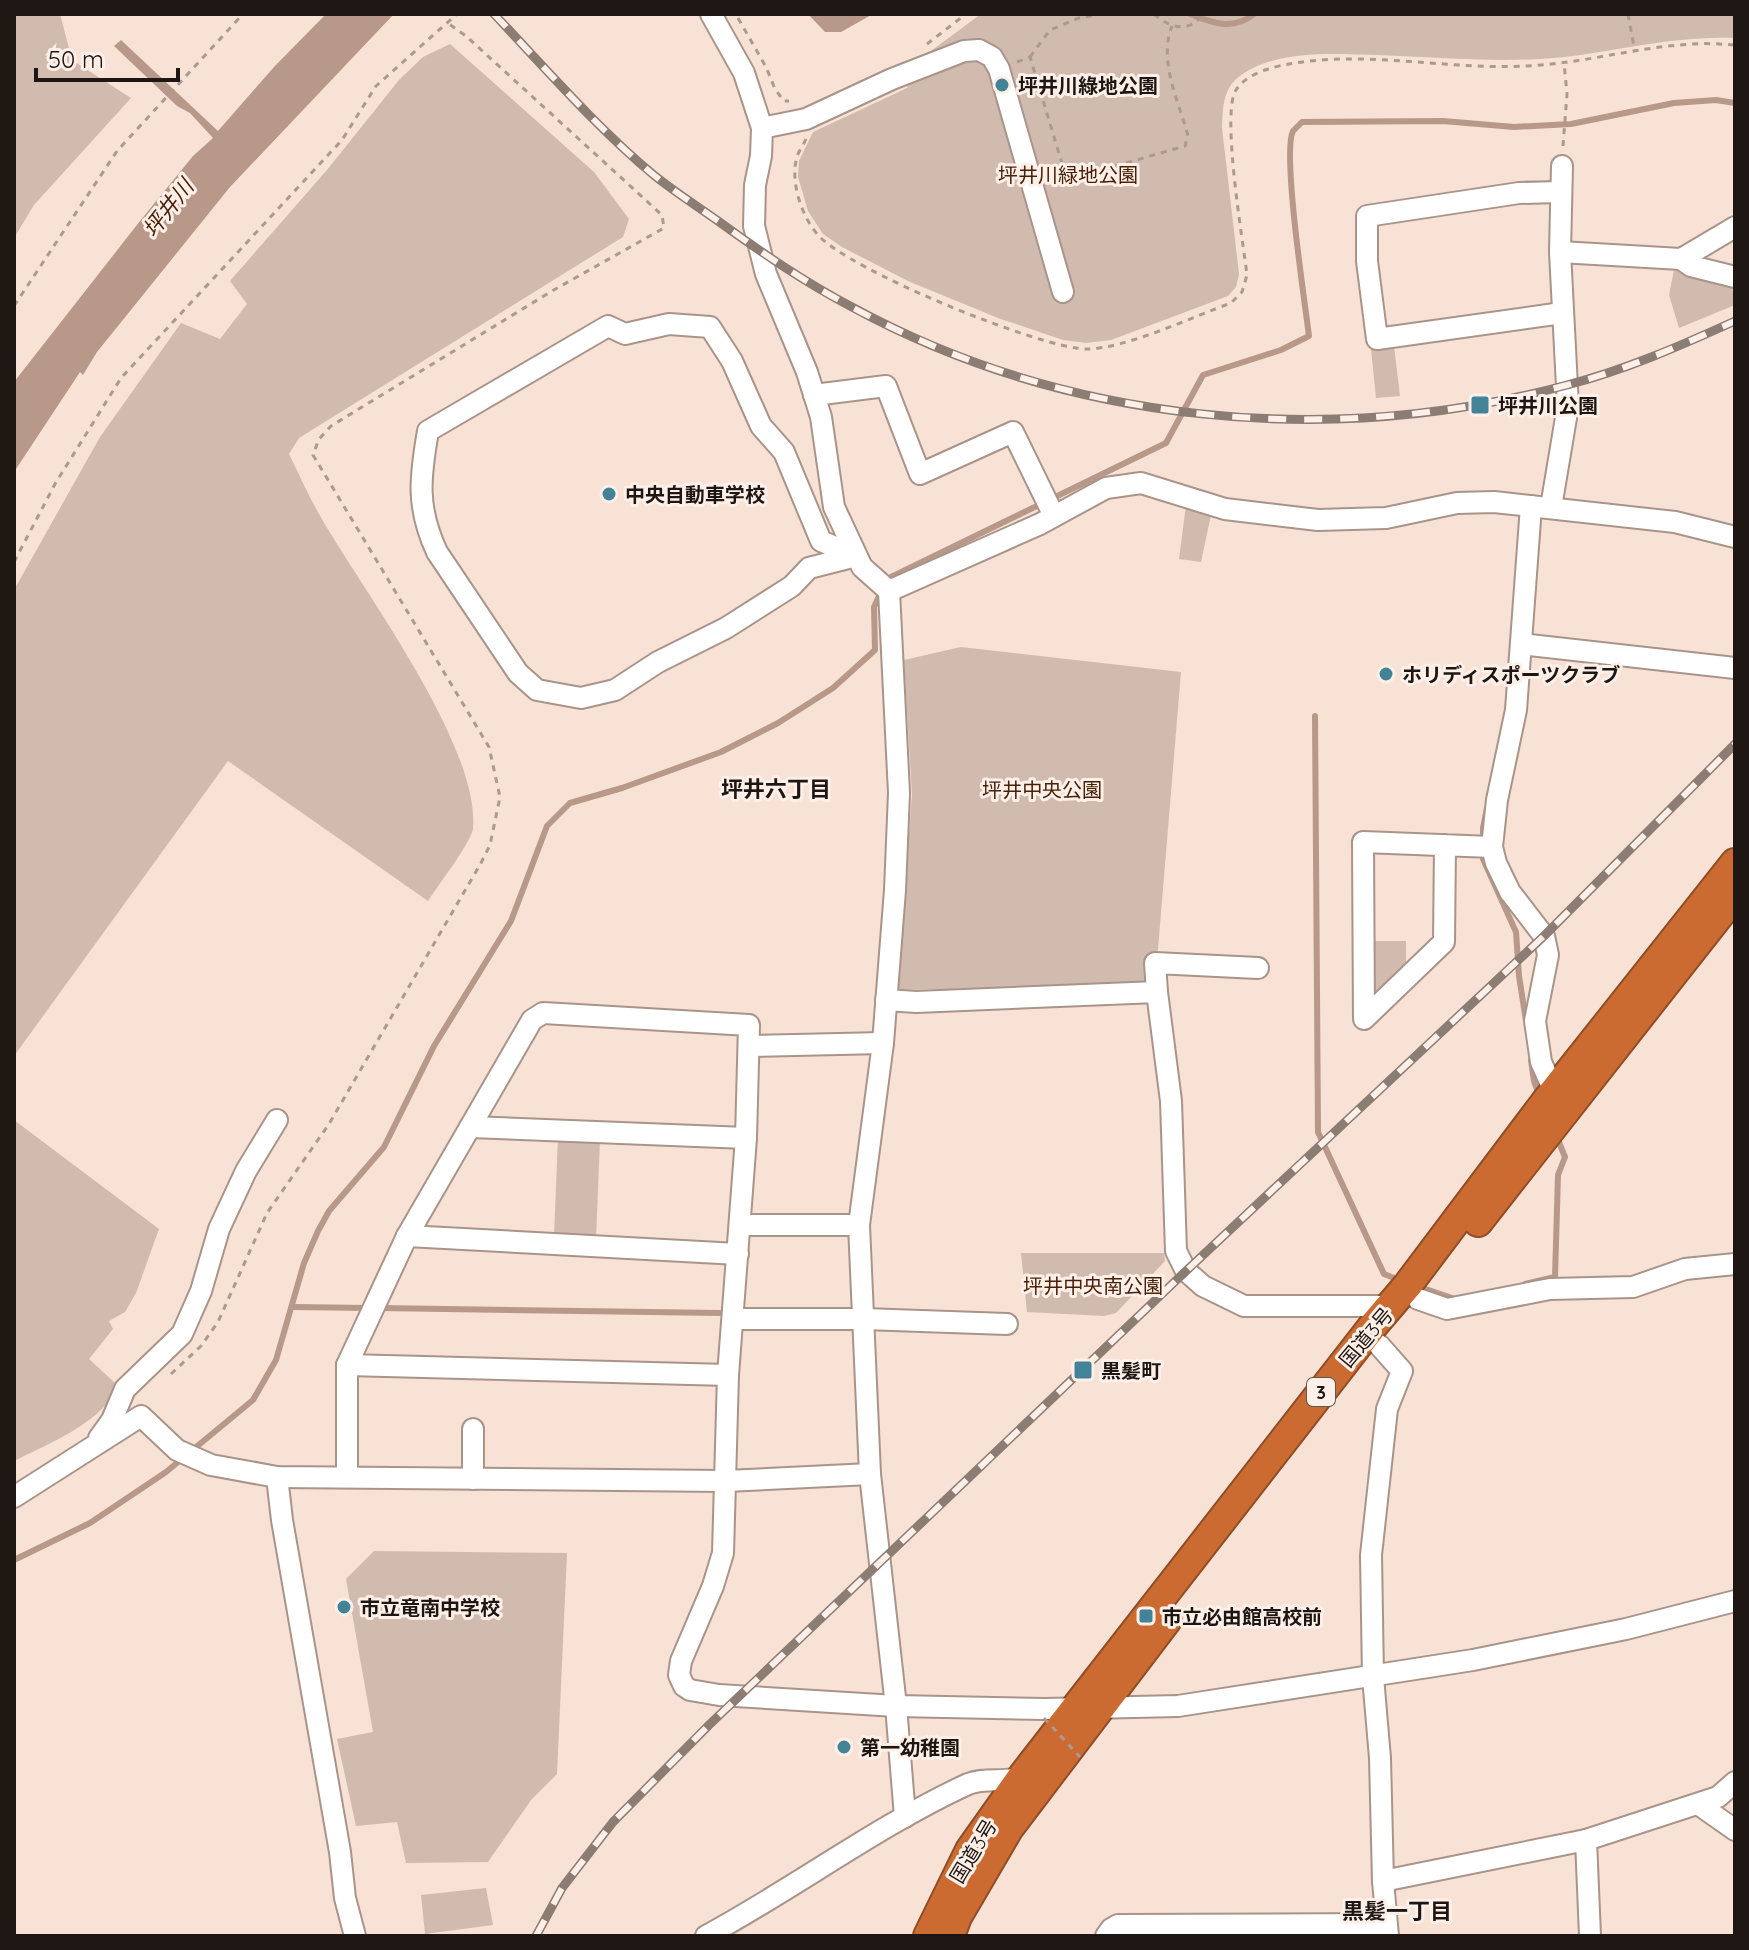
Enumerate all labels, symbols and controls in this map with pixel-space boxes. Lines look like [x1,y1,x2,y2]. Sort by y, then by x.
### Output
scale bar [36,32,178,82]
text: 50 m [48,44,104,74]
place label: 坪井川綠地公園 [1018,73,1158,98]
marker: 坪井川綠地公園 [993,76,1011,94]
park label: 坪井川緑地公園 [998,162,1138,187]
water label: 坪井川 [137,172,201,243]
place label: 坪井川公園 [1498,393,1598,418]
marker: 坪井川公園 [1469,394,1491,416]
place label: 中央自動車学校 [625,482,765,507]
marker: 中央自動車学校 [600,485,618,503]
place label: ホリディスポーツクラブ [1402,662,1620,687]
marker: ホリディスポーツクラブ [1377,665,1395,683]
district label: 坪井六丁目 [721,775,831,803]
park label: 坪井中央公園 [982,777,1102,802]
park label: 坪井中央南公園 [1023,1273,1163,1298]
street label: 国道3号 [1334,1302,1398,1372]
place label: 黒髪町 [1101,1358,1161,1383]
marker: 黒髪町 [1072,1359,1094,1381]
road number: 3 [1307,1378,1335,1406]
place label: 市立竜南中学校 [360,1595,500,1620]
marker: 市立竜南中学校 [335,1598,353,1616]
place label: 市立必由館高校前 [1162,1604,1322,1629]
marker: 市立必由館高校前 [1137,1607,1155,1625]
place label: 第一幼稚園 [860,1735,960,1760]
marker: 第一幼稚園 [835,1738,853,1756]
street label: 国道3号 [944,1814,1002,1888]
district label: 黒髪一丁目 [1342,1897,1452,1925]

